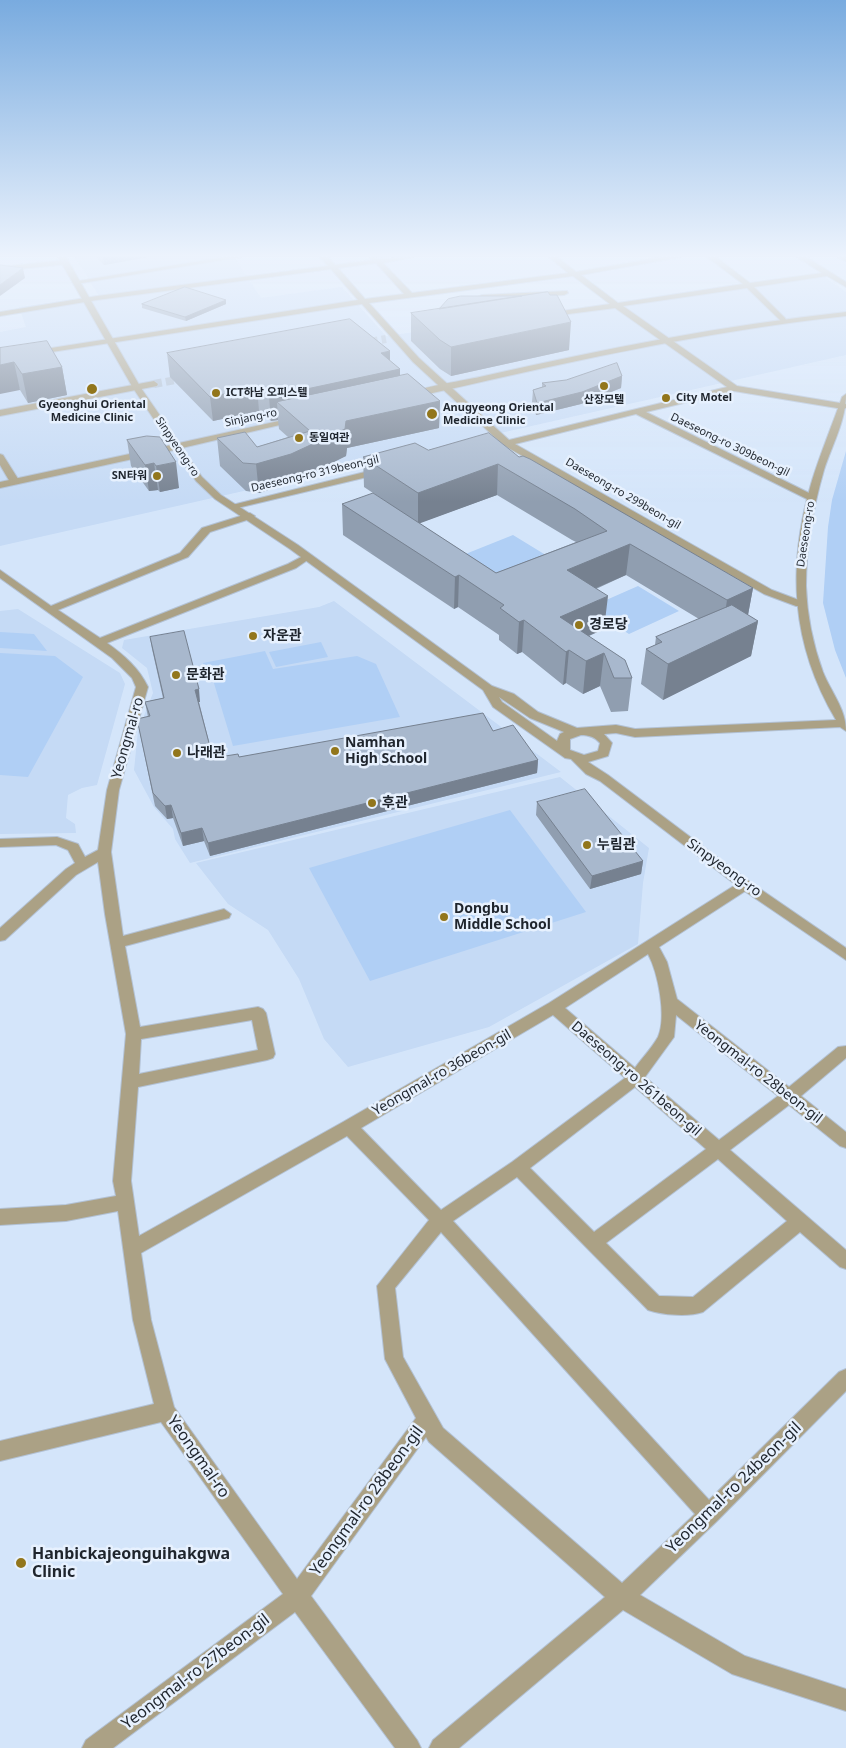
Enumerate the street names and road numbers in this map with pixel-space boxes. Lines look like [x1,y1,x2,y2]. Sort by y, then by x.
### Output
street label: Sinjang-ro [224,406,278,430]
street label: Daeseong-ro 309beon-gil [668,410,792,480]
street label: Sinpyeong-ro [152,415,202,479]
street label: Daeseong-ro 319beon-gil [250,453,380,495]
street label: Daeseong-ro 299beon-gil [563,456,683,532]
street label: Daeseong-ro [794,500,818,568]
street label: Yeongmal-ro [108,695,148,781]
street label: Sinpyeong-ro [684,835,764,901]
street label: Yeongmal-ro 28beon-gil [691,1017,825,1127]
street label: Daeseong-ro 261beon-gil [568,1018,704,1140]
street label: Yeongmal-ro 36beon-gil [370,1026,514,1120]
street label: Yeongmal-ro [163,1412,233,1502]
street label: Yeongmal-ro 24beon-gil [663,1419,805,1557]
street label: Yeongmal-ro 28beon-gil [306,1423,428,1579]
street label: Yeongmal-ro 27beon-gil [118,1610,274,1734]

